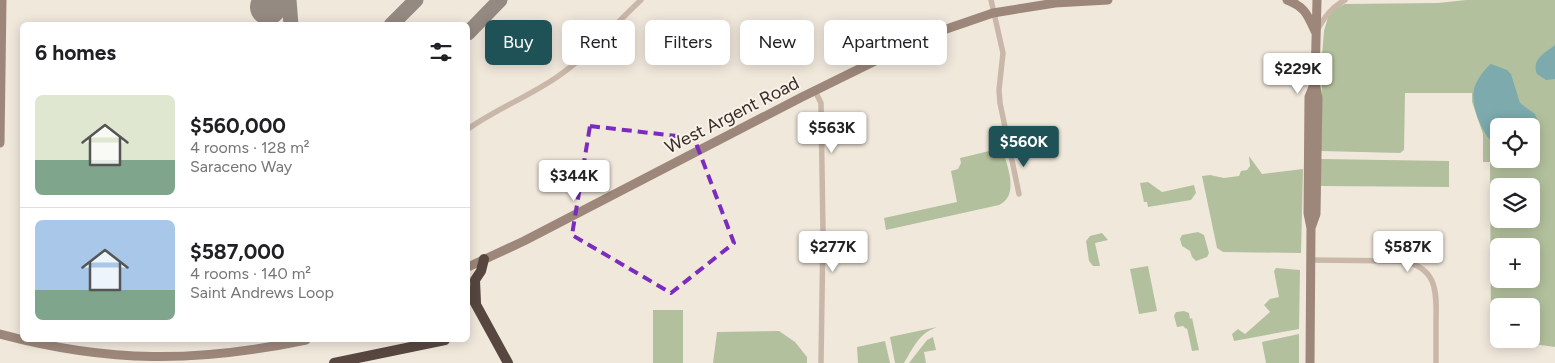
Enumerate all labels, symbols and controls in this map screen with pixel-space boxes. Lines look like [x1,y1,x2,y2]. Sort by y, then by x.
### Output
chip: Buy [485,20,552,65]
chip: Rent [562,20,635,65]
chip: Filters [645,20,730,65]
chip: New [740,20,814,65]
chip: Apartment [824,20,947,65]
icon: filters [427,38,455,66]
text: 6 homes [35,40,116,65]
pin: $229K [1263,52,1333,95]
text: $229K [1274,59,1322,78]
street label: West Argent Road [661,72,803,158]
pin: $563K [797,112,867,154]
text: $560,000 [190,113,286,138]
icon: home [75,115,135,175]
text: $563K [809,118,856,137]
map controls [1490,118,1540,348]
button: locate [1490,118,1540,168]
pin: $560K [989,126,1059,168]
text: $560K [1000,132,1048,151]
text: 4 rooms · 128 m² [190,138,310,157]
text: Saraceno Way [190,157,292,176]
pin: $344K [539,160,609,202]
text: $344K [550,166,598,185]
button: layers [1490,178,1540,228]
pin: $277K [798,230,868,273]
pin: $587K [1373,230,1443,273]
text: $277K [810,237,856,256]
text: $587K [1384,237,1432,256]
button: + [1490,238,1540,288]
text: $587,000 [190,239,285,264]
icon: home [75,240,135,300]
text: 4 rooms · 140 m² [190,264,311,283]
text: Saint Andrews Loop [190,283,334,302]
button: − [1490,298,1540,348]

